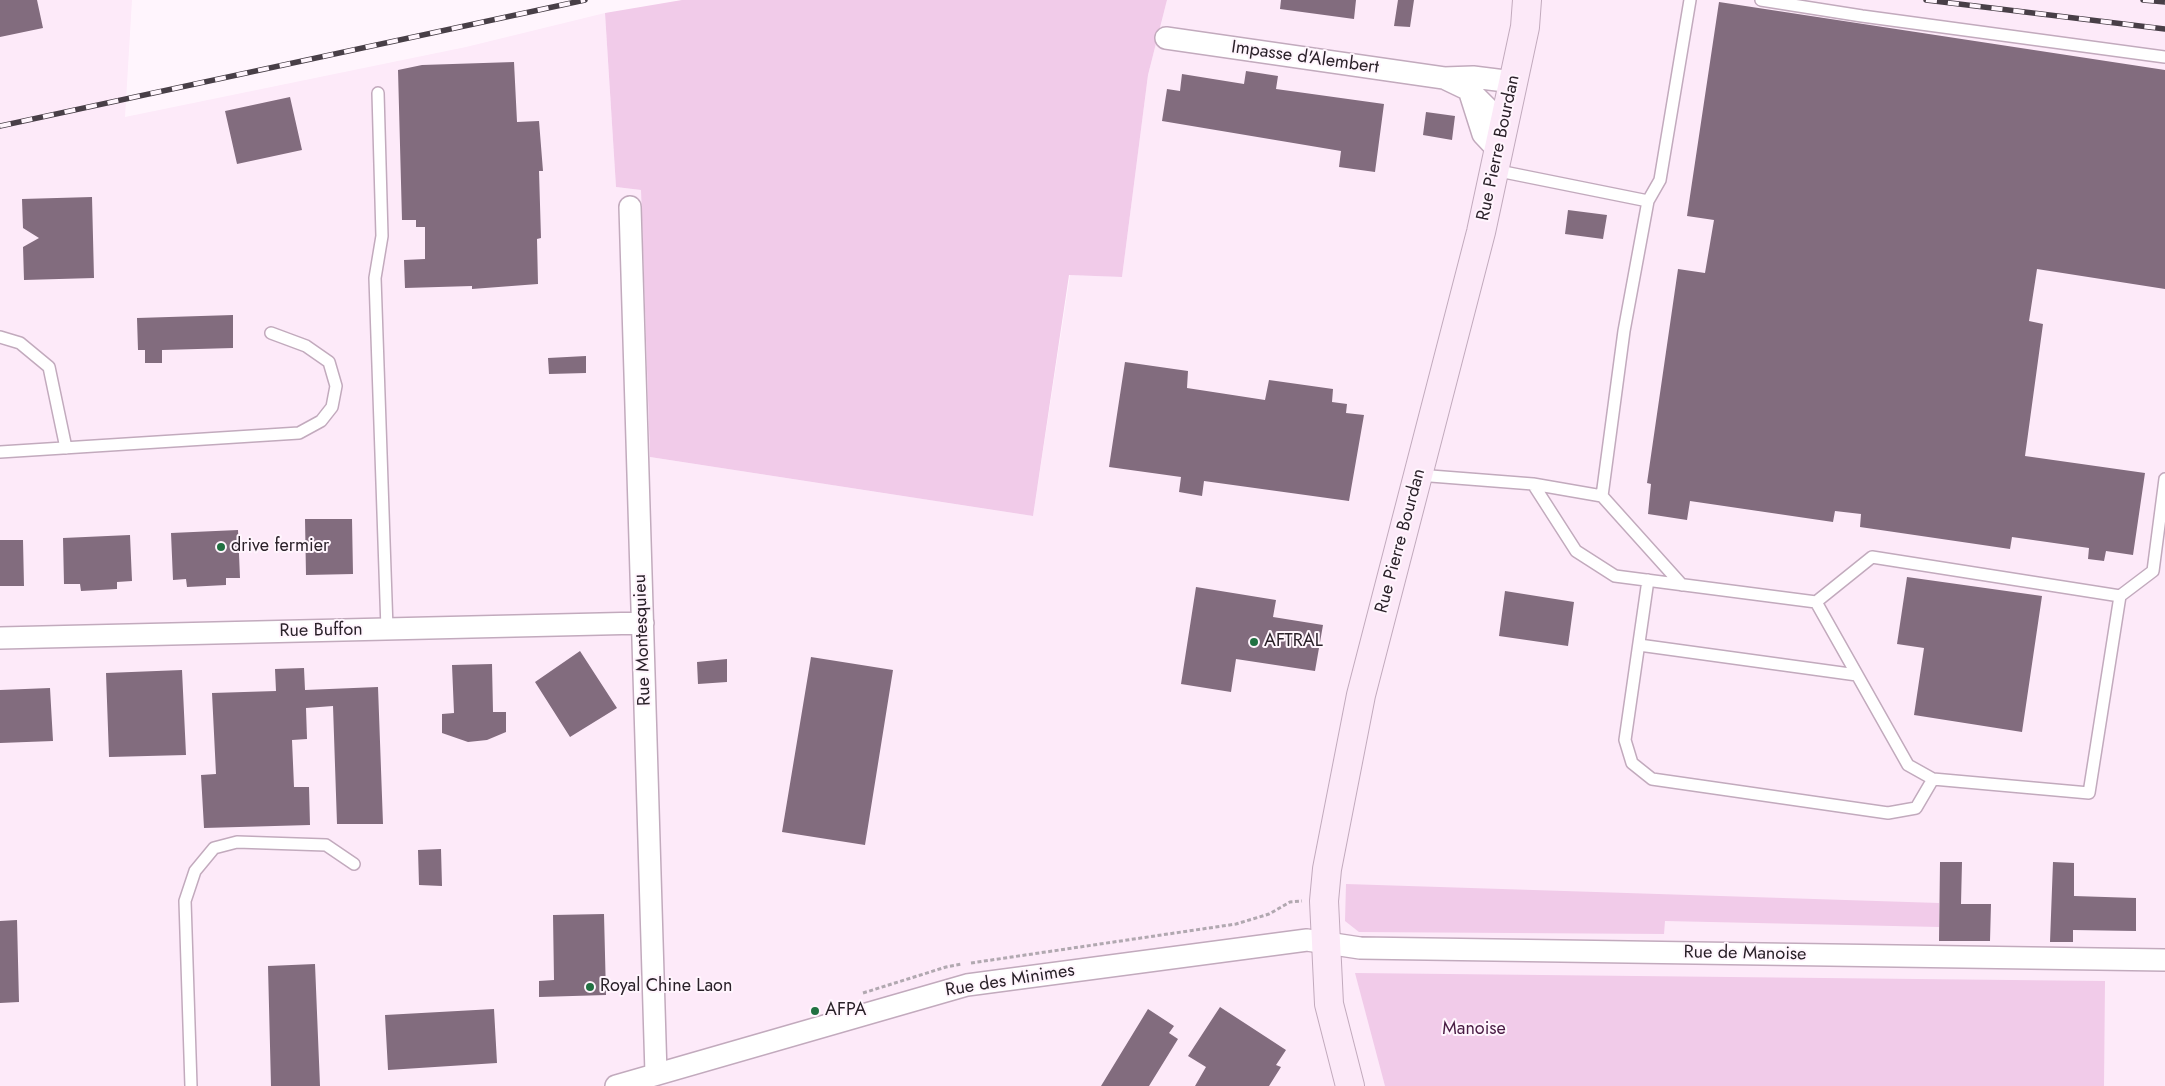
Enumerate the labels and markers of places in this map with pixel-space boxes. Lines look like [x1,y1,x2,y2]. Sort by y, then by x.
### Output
place label: drive fermier [231,536,329,558]
marker: drive fermier [215,541,227,553]
place label: AFTRAL [1264,631,1323,653]
marker: AFTRAL [1248,636,1260,648]
place label: Royal Chine Laon [600,976,732,998]
marker: Royal Chine Laon [584,981,596,993]
place label: AFPA [825,1000,866,1022]
marker: AFPA [809,1005,821,1017]

